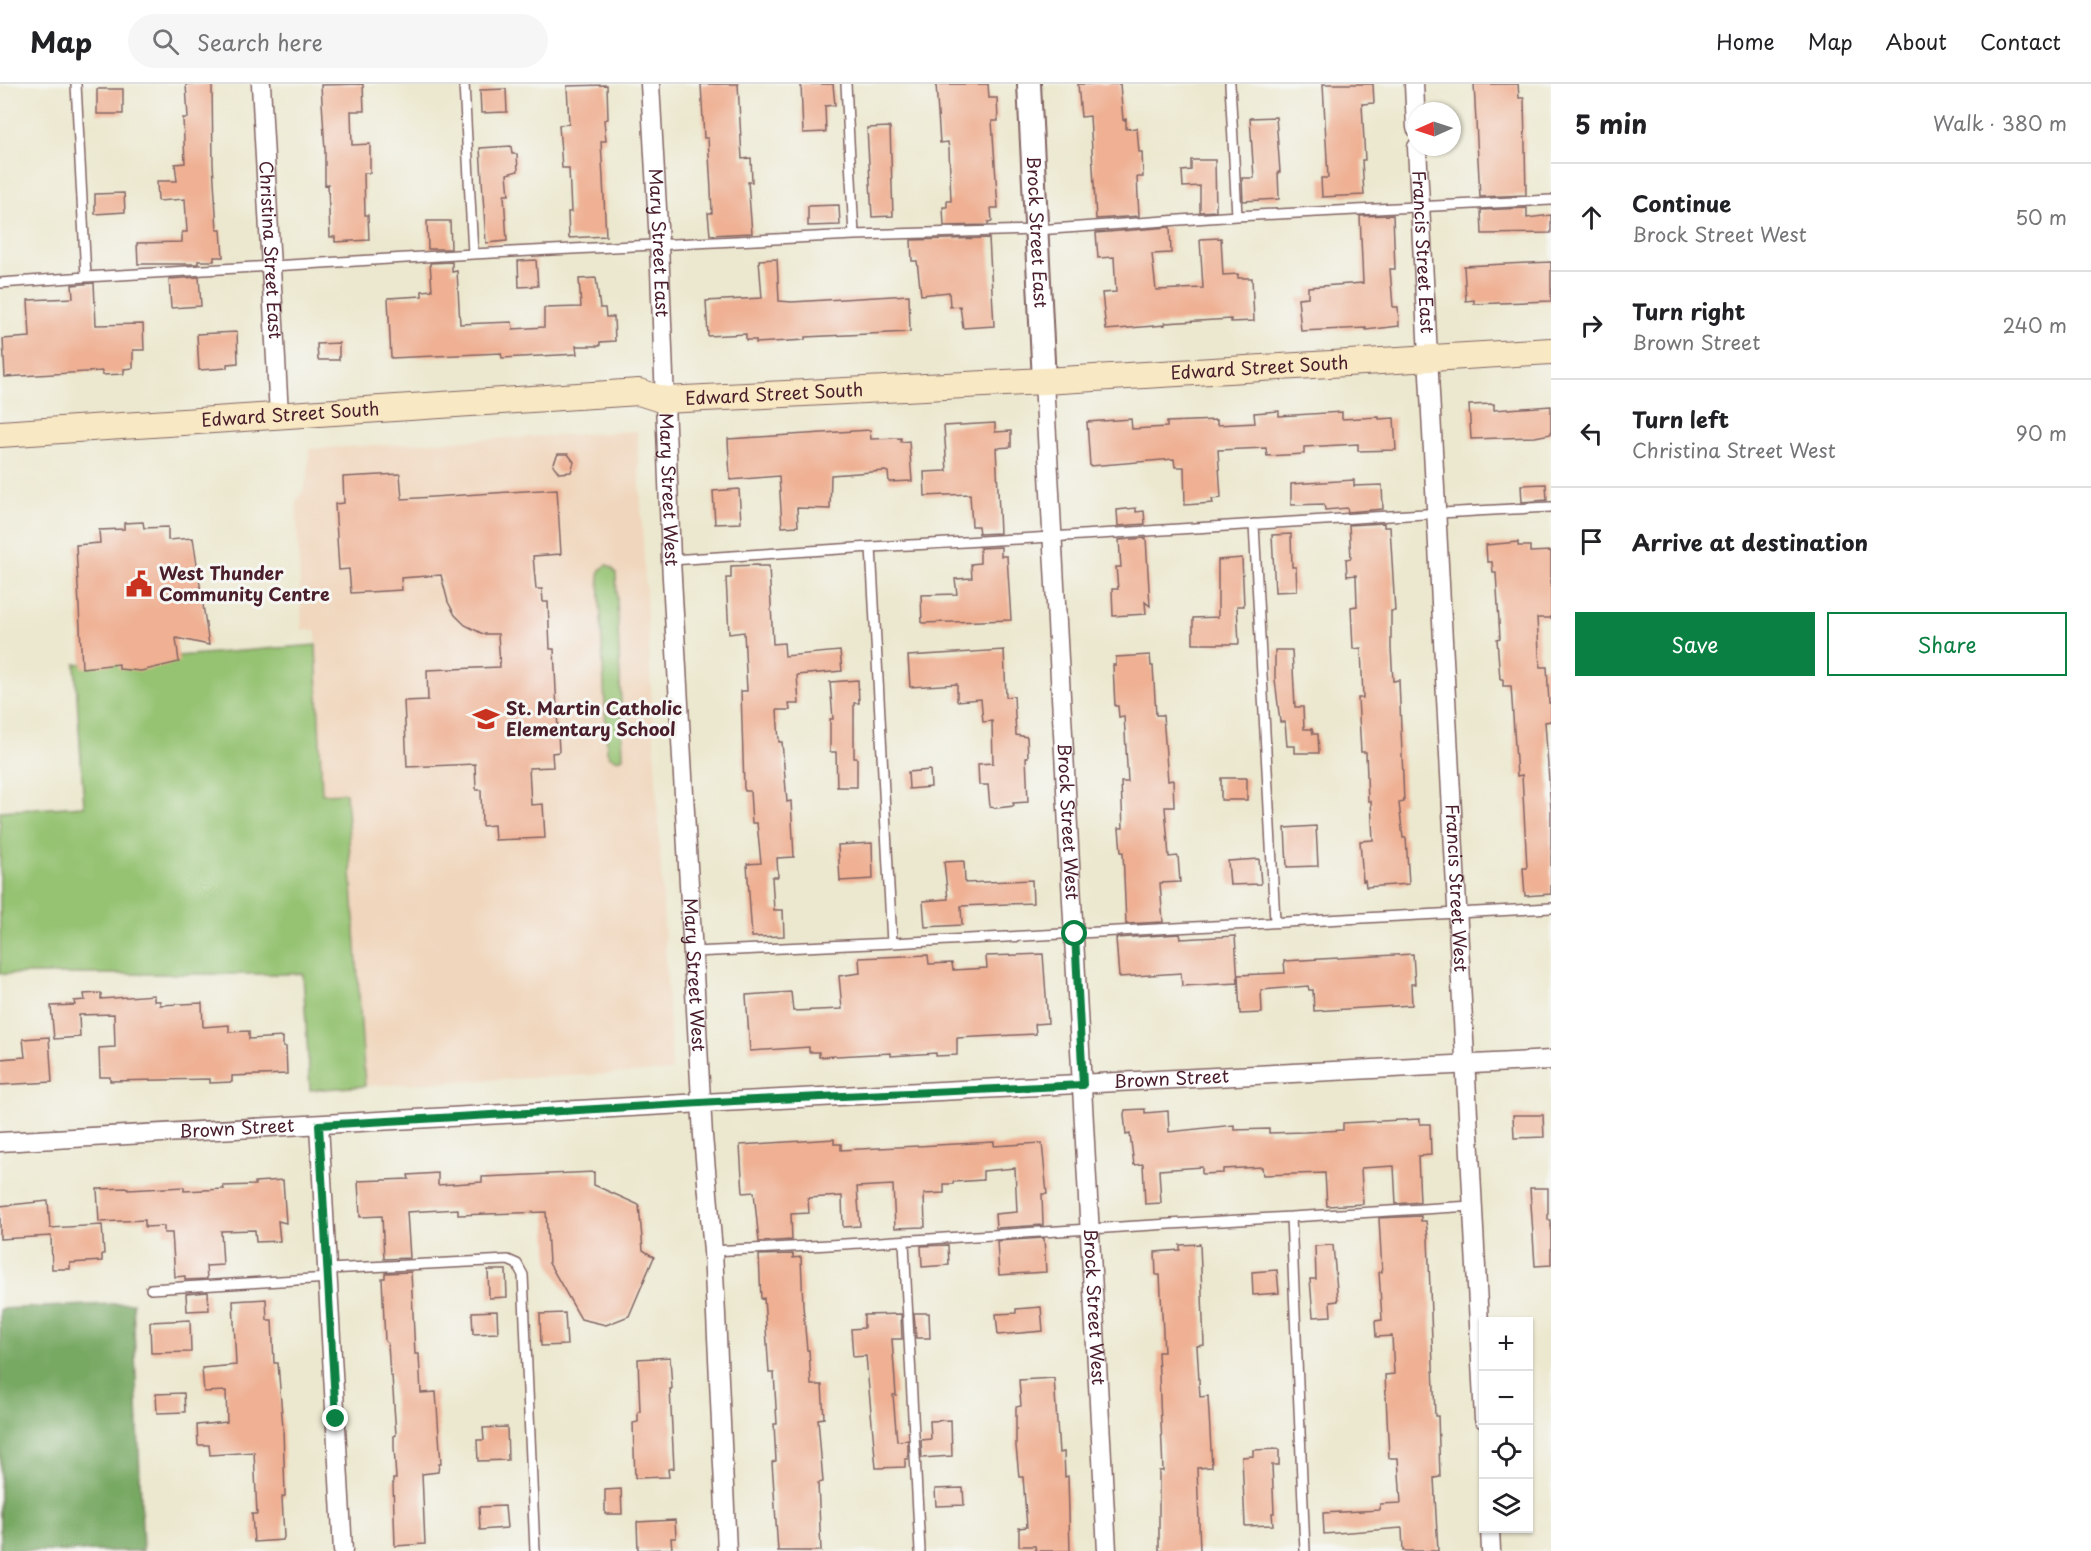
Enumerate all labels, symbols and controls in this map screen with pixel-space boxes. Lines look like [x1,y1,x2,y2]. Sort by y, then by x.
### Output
search box [128,14,548,68]
text: Map [30,20,92,63]
icon: search [149,25,182,58]
text: Search here [197,25,323,58]
text: Home [1716,25,1775,57]
text: Map [1808,25,1853,57]
text: About [1886,25,1947,57]
text: Contact [1980,25,2061,57]
north arrow [1407,102,1461,156]
text: 5 min [1575,104,1647,143]
text: Walk · 380 m [1933,108,2067,138]
street label: Brock Street East [1021,155,1055,309]
street label: Christina Street East [253,160,290,340]
street label: Mary Street East [643,168,677,318]
street label: Francis Street East [1406,170,1442,334]
text: Continue [1632,186,1731,219]
icon: ahead [1575,201,1608,234]
text: 50 m [2015,202,2067,232]
text: Brock Street West [1632,219,1807,249]
text: Turn right [1632,294,1745,327]
icon: right [1575,309,1608,342]
text: 240 m [2002,310,2067,340]
text: Brown Street [1632,327,1760,357]
street label: Edward Street South [1170,348,1349,385]
street label: Edward Street South [685,375,864,411]
street label: Edward Street South [201,394,380,433]
text: Turn left [1632,402,1729,435]
street label: Mary Street West [653,412,686,567]
icon: left [1575,417,1608,450]
text: 90 m [2016,418,2067,448]
text: Christina Street West [1632,435,1836,465]
icon: arrive [1575,525,1608,558]
text: Arrive at destination [1632,525,1868,558]
place label: West Thunder Community Centre [159,559,330,607]
public building icon: West Thunder Community Centre [124,569,154,599]
button: Save [1575,612,1815,676]
button: Share [1827,612,2067,676]
place label: St. Martin Catholic Elementary School [506,694,682,742]
school or university icon: St. Martin Catholic Elementary School [471,704,501,734]
street label: Brock Street West [1051,742,1087,901]
street label: Francis Street West [1440,803,1475,973]
street label: Mary Street West [678,897,713,1052]
route start [1061,920,1087,946]
street label: Brown Street [1113,1061,1230,1094]
street label: Brown Street [178,1111,295,1144]
street label: Brock Street West [1078,1227,1113,1386]
map controls [1479,1317,1533,1533]
button: + [1479,1317,1533,1371]
button: − [1479,1371,1533,1425]
route end [322,1405,348,1431]
button: locate [1479,1425,1533,1479]
button: layers [1479,1479,1533,1533]

